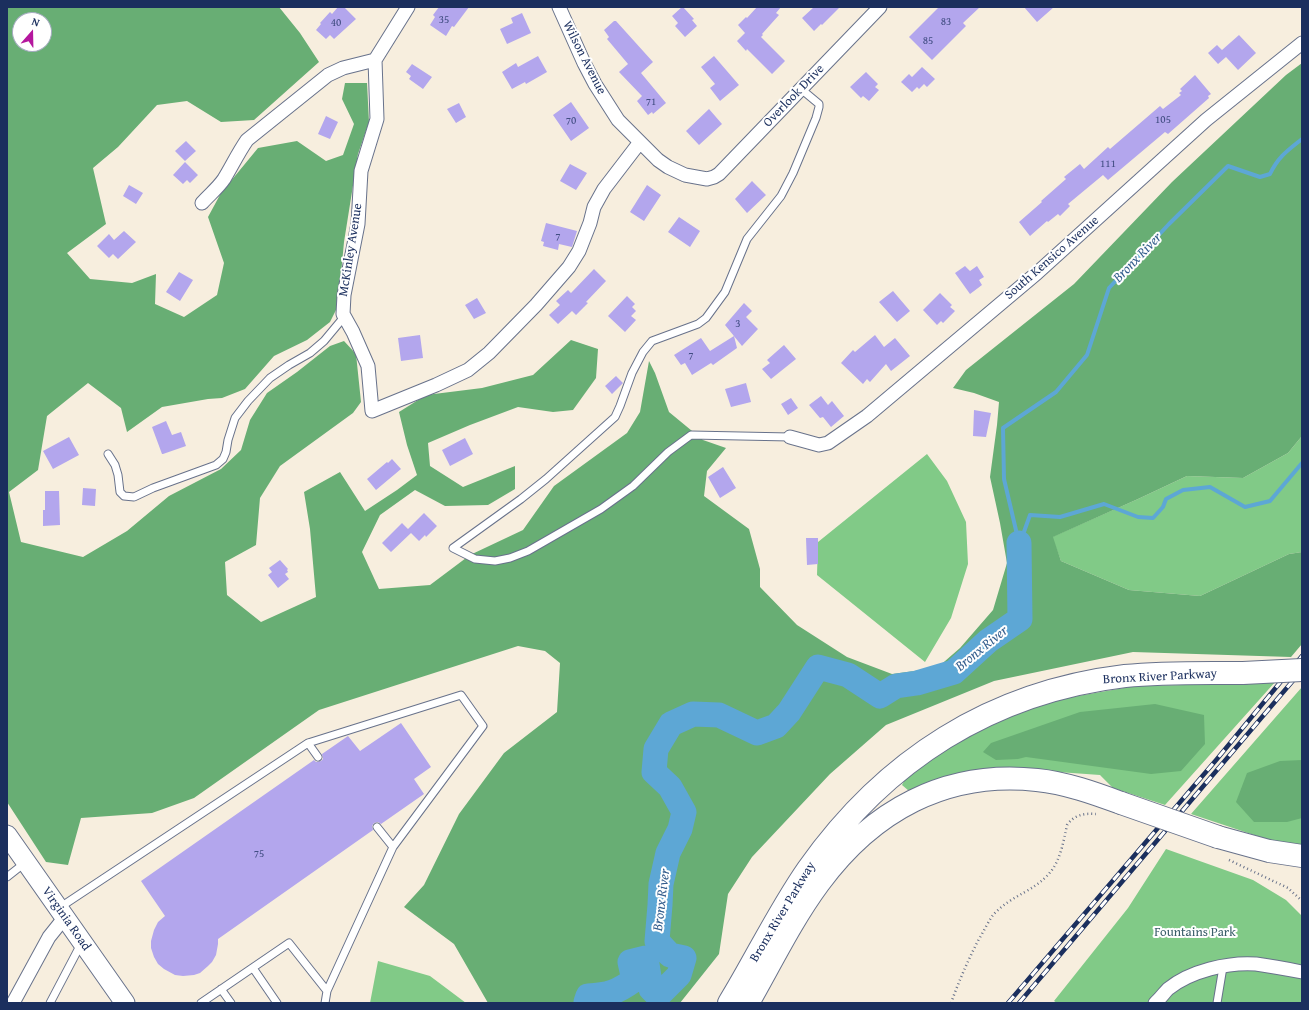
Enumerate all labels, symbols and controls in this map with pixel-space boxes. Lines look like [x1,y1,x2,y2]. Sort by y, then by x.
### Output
north arrow [12,12,52,52]
text: N [30,13,42,30]
house number: 35 [439,13,449,27]
house number: 83 [941,15,951,29]
house number: 40 [331,16,341,30]
street label: Wilson Avenue [559,19,609,97]
house number: 85 [923,34,933,48]
street label: Overlook Drive [760,61,828,131]
house number: 71 [646,95,656,109]
house number: 105 [1155,113,1171,127]
house number: 70 [566,114,576,128]
house number: 111 [1100,157,1116,171]
street label: McKinley Avenue [336,202,366,298]
street label: South Kensico Avenue [1002,213,1102,303]
house number: 7 [555,230,561,244]
water label: Bronx River [1110,230,1166,286]
house number: 3 [735,317,741,331]
house number: 7 [688,349,694,363]
water label: Bronx River [952,623,1012,675]
street label: Bronx River Parkway [1103,666,1217,688]
house number: 75 [254,847,264,861]
street label: Bronx River Parkway [747,859,819,965]
water label: Bronx River [650,868,674,932]
street label: Virginia Road [38,884,94,954]
park label: Fountains Park [1154,925,1236,941]

